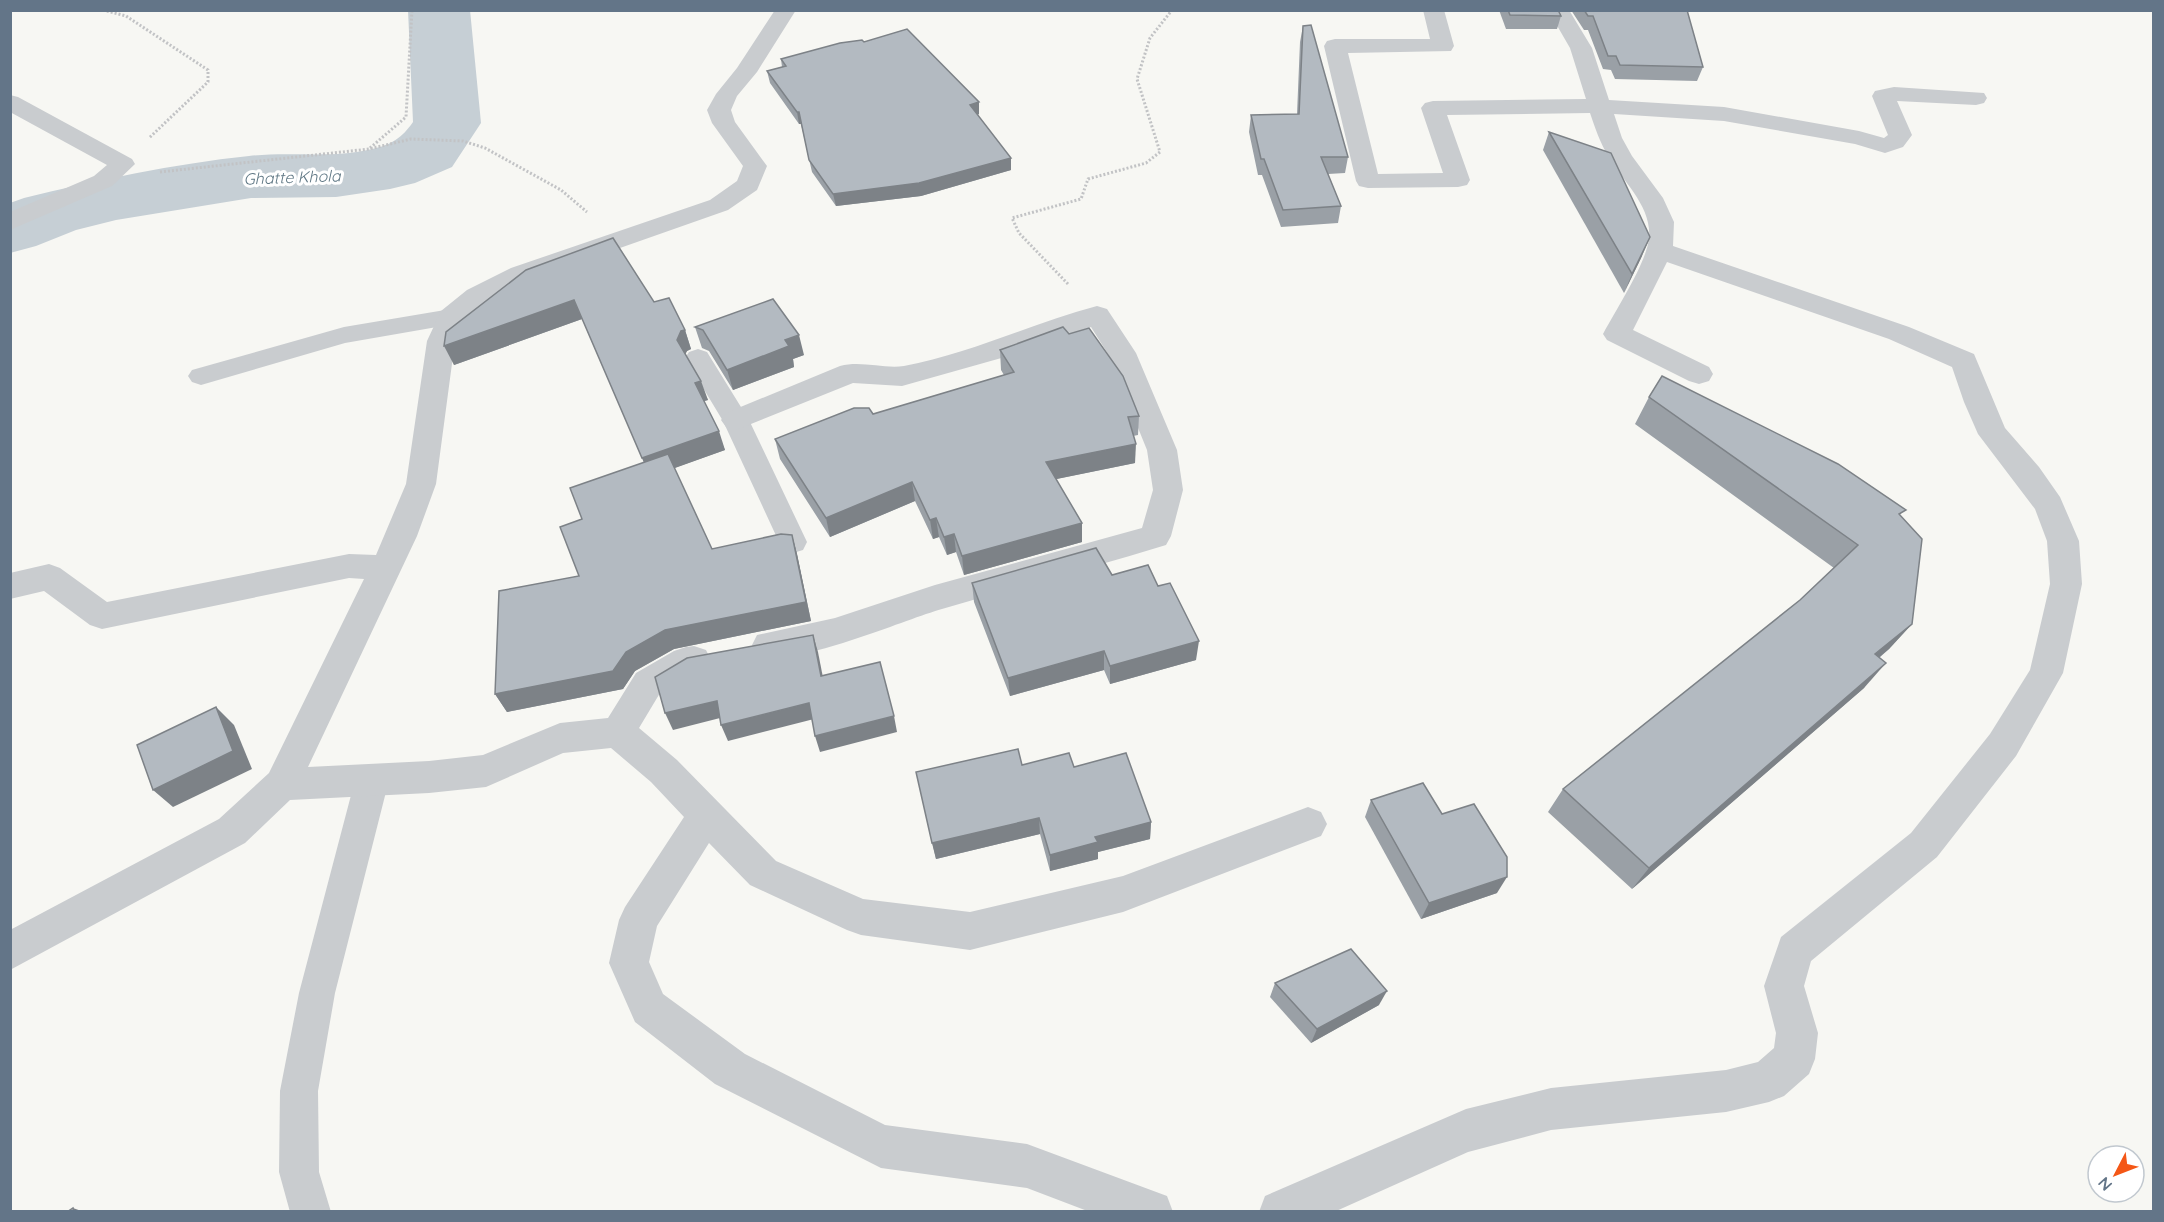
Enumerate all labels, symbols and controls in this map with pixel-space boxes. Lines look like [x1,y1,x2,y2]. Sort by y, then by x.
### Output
water label: Ghatte Khola [243,165,342,189]
north arrow [2086,1144,2146,1204]
text: N [2093,1173,2116,1195]

